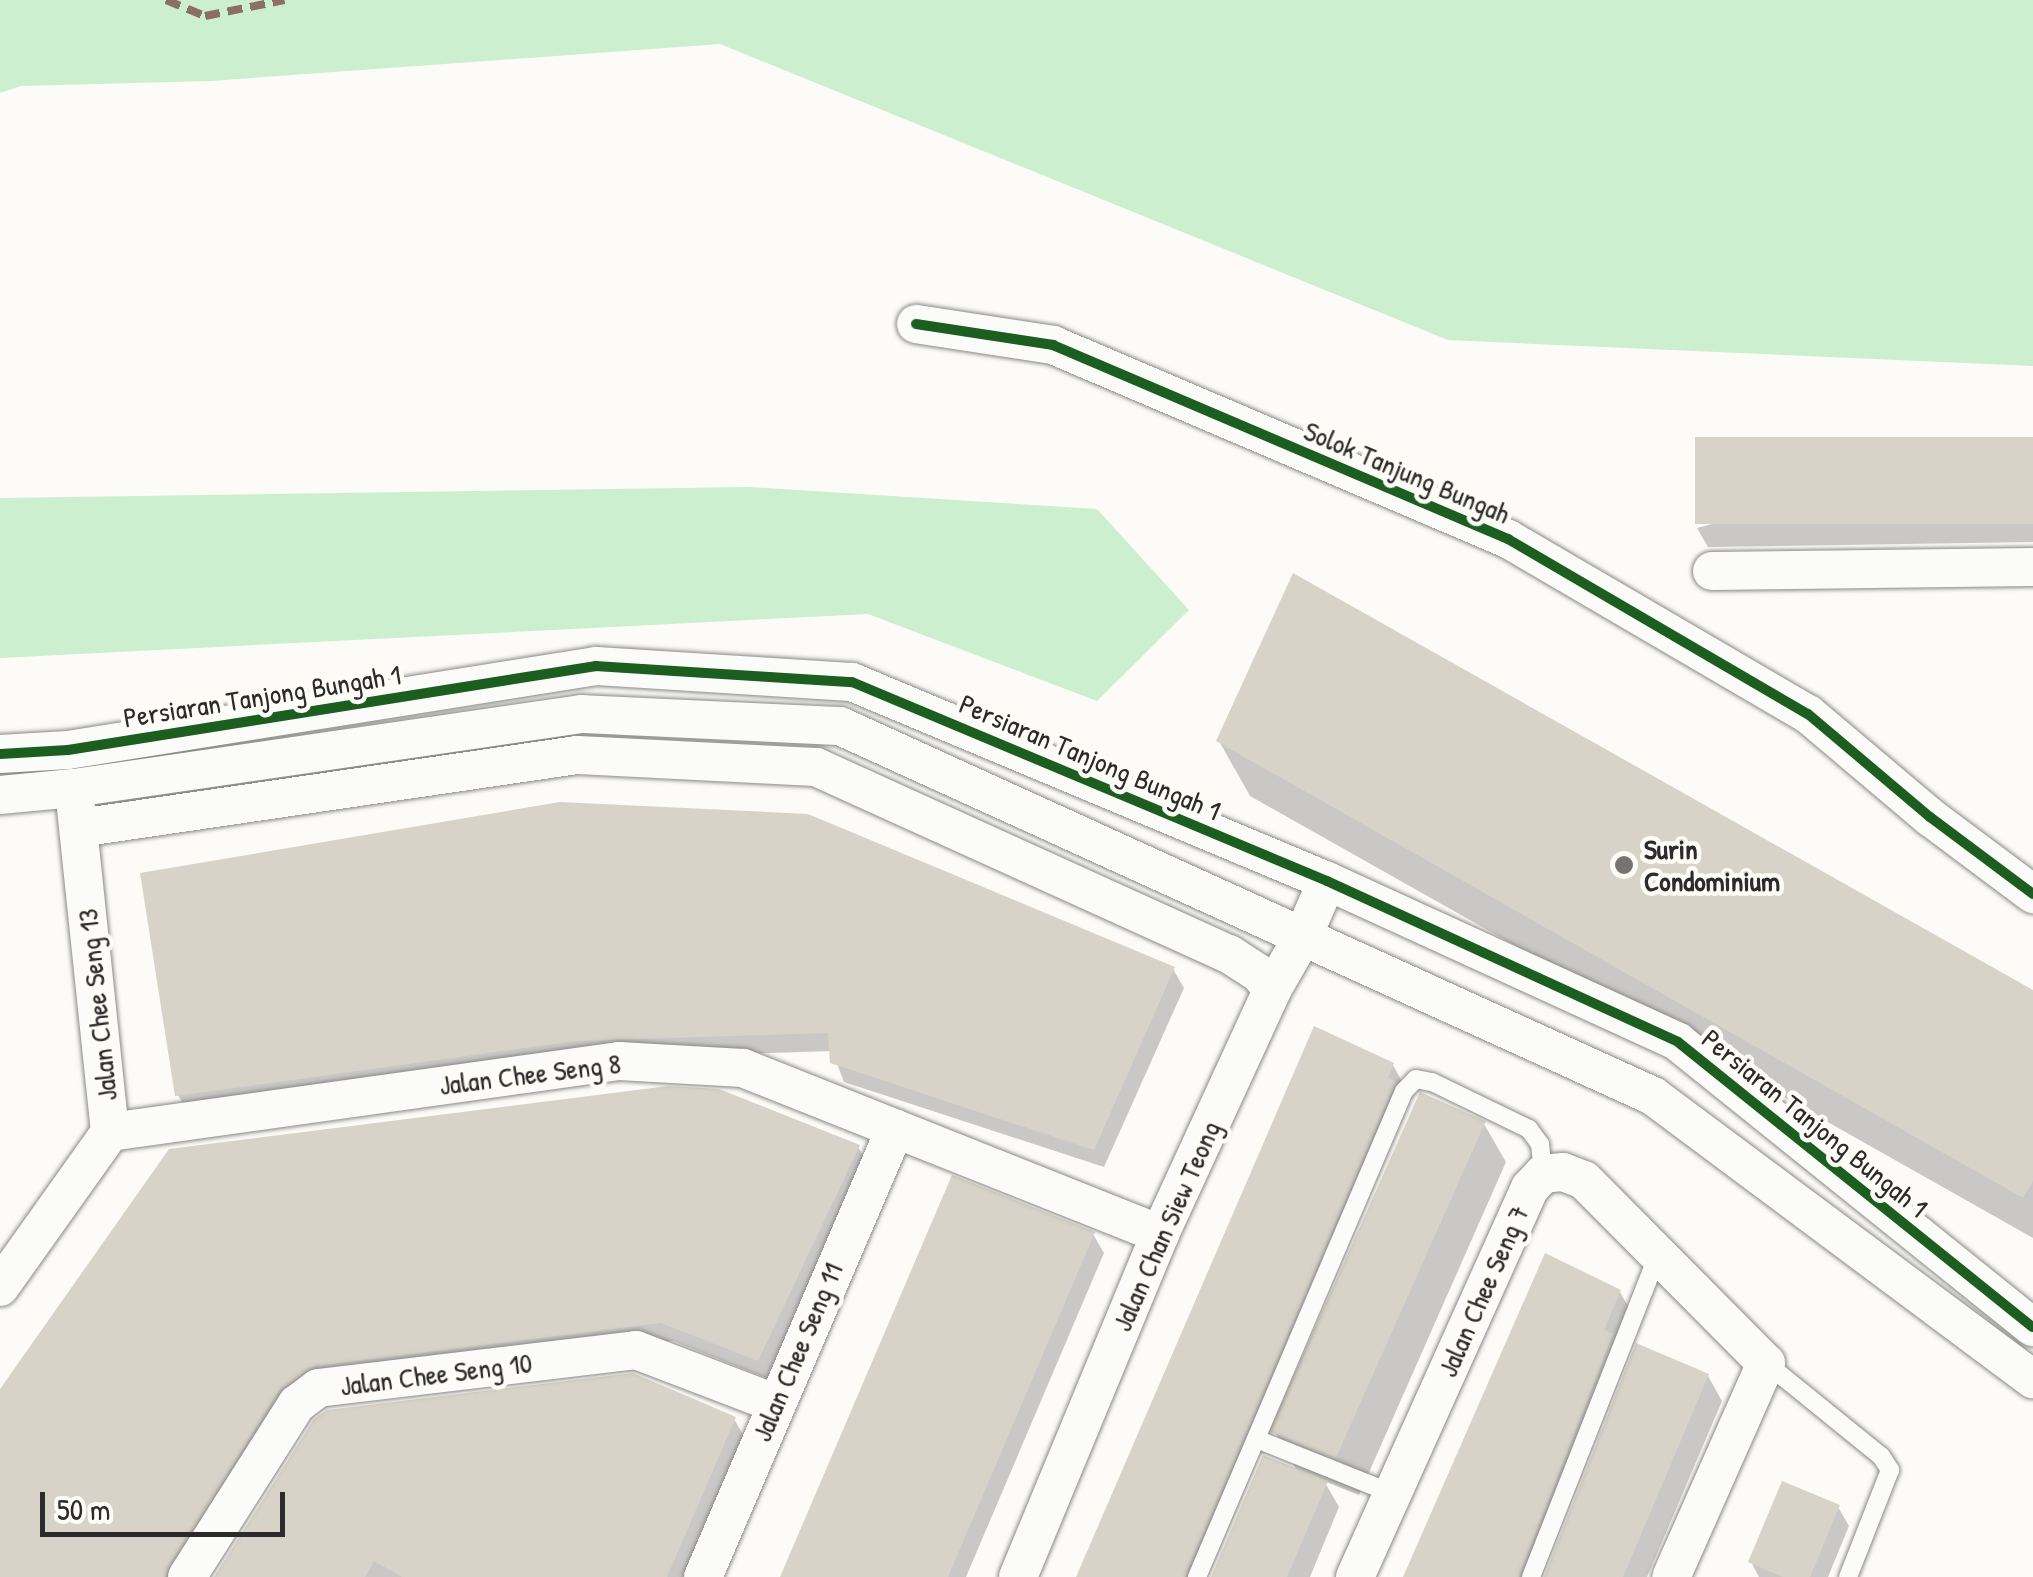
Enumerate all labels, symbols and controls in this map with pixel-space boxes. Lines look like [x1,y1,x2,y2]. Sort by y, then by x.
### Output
street label: Solok Tanjung Bungah [1299,414,1515,530]
street label: Persiaran Tanjong Bungah 1 [121,657,403,735]
street label: Persiaran Tanjong Bungah 1 [954,687,1226,827]
place label: Surin Condominium [1644,832,1780,898]
marker: Surin Condominium [1613,854,1635,876]
street label: Jalan Chee Seng 13 [70,907,124,1103]
street label: Persiaran Tanjong Bungah 1 [1696,1022,1934,1224]
street label: Jalan Chee Seng 8 [437,1046,623,1102]
street label: Jalan Chan Siew Teong [1105,1116,1227,1336]
street label: Jalan Chee Seng 7 [1430,1200,1536,1382]
street label: Jalan Chee Seng 11 [744,1258,850,1446]
street label: Jalan Chee Seng 10 [338,1346,534,1402]
scale bar [45,1472,290,1534]
text: 50 m [57,1489,110,1529]

